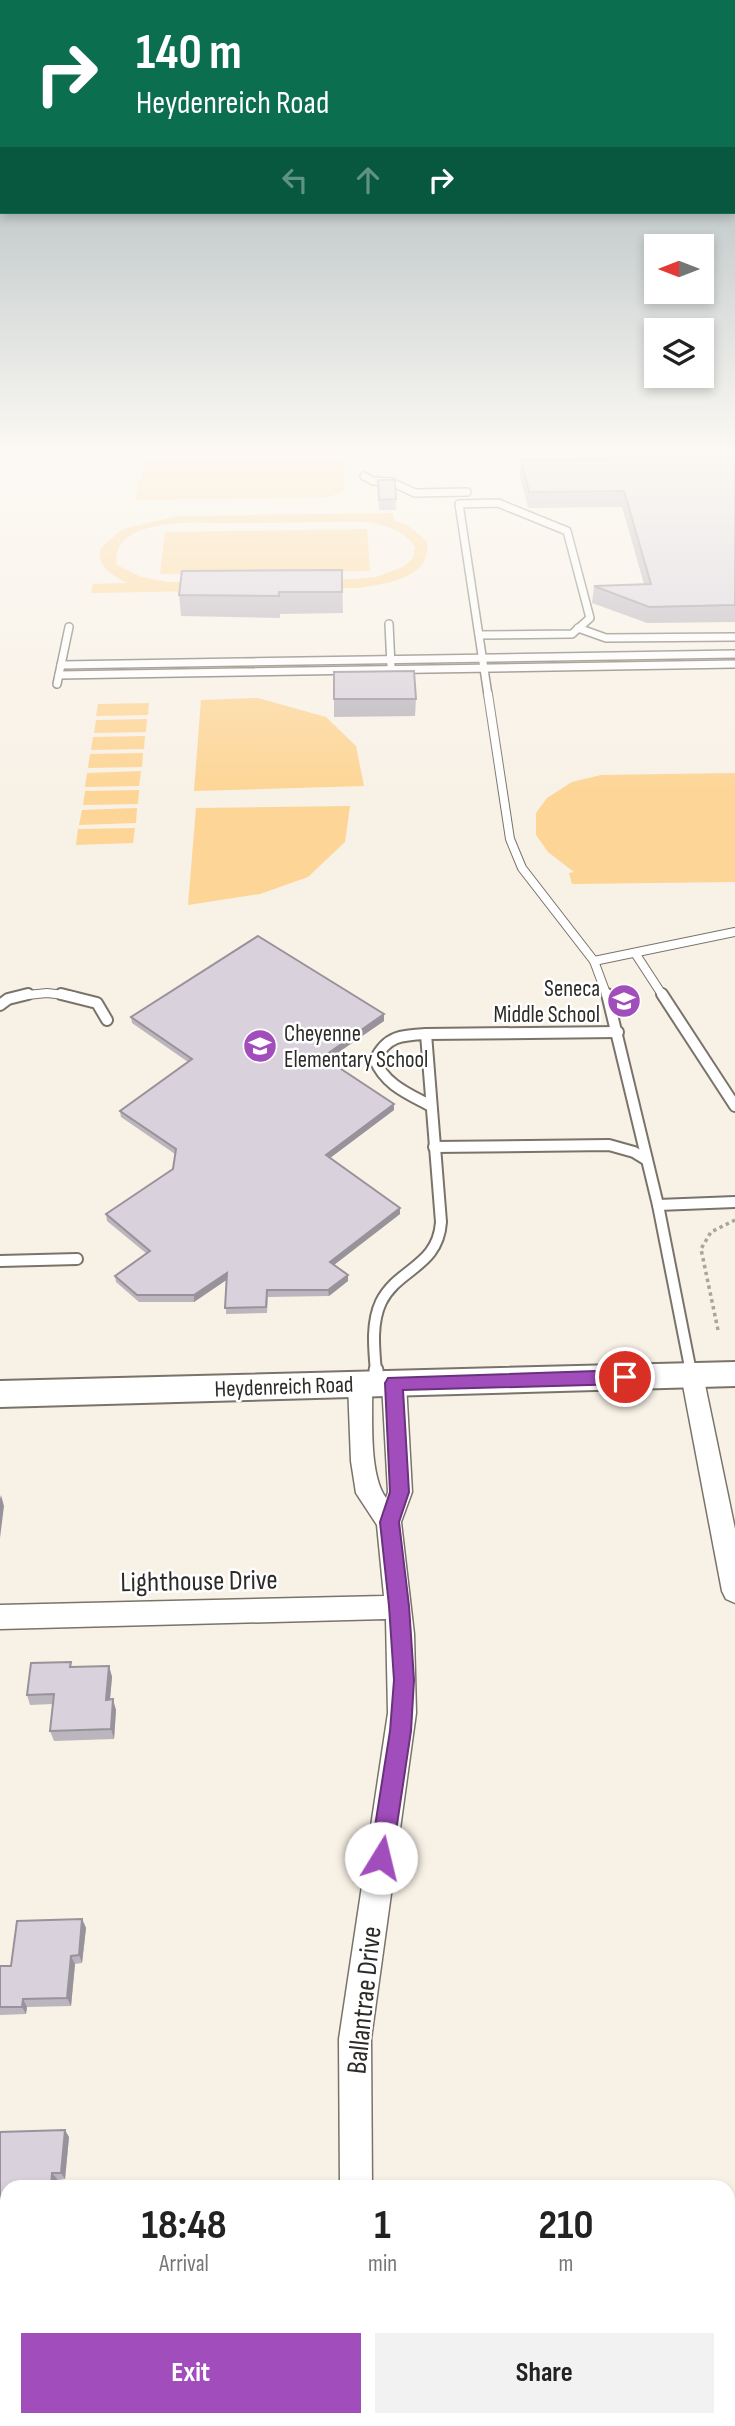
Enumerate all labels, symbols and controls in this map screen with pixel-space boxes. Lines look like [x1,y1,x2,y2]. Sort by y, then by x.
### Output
text: 140 m [136,24,242,83]
icon: right [21,28,112,119]
text: Heydenreich Road [136,84,329,123]
icon: left [276,161,314,199]
icon: ahead [349,161,387,199]
icon: right [422,161,460,199]
north arrow [644,234,714,304]
map controls [644,234,714,388]
button: layers [644,318,714,388]
place label: Seneca Middle School [493,975,600,1029]
school or university icon: Seneca Middle School [605,982,643,1020]
place label: Cheyenne Elementary School [284,1020,428,1074]
school or university icon: Cheyenne Elementary School [241,1027,279,1065]
pin [595,1347,655,1407]
icon: arrive [606,1358,644,1396]
street label: Heydenreich Road [214,1371,354,1403]
street label: Lighthouse Drive [120,1564,278,1599]
position arrow [344,1821,418,1895]
street label: Ballantrae Drive [340,1925,389,2076]
text: 18:48 [142,2200,227,2251]
text: 1 [374,2200,391,2251]
text: 210 [539,2200,593,2251]
text: Arrival [159,2250,209,2278]
text: min [368,2250,397,2278]
text: m [559,2250,573,2278]
button: Exit [21,2333,361,2413]
button: Share [375,2333,714,2413]

